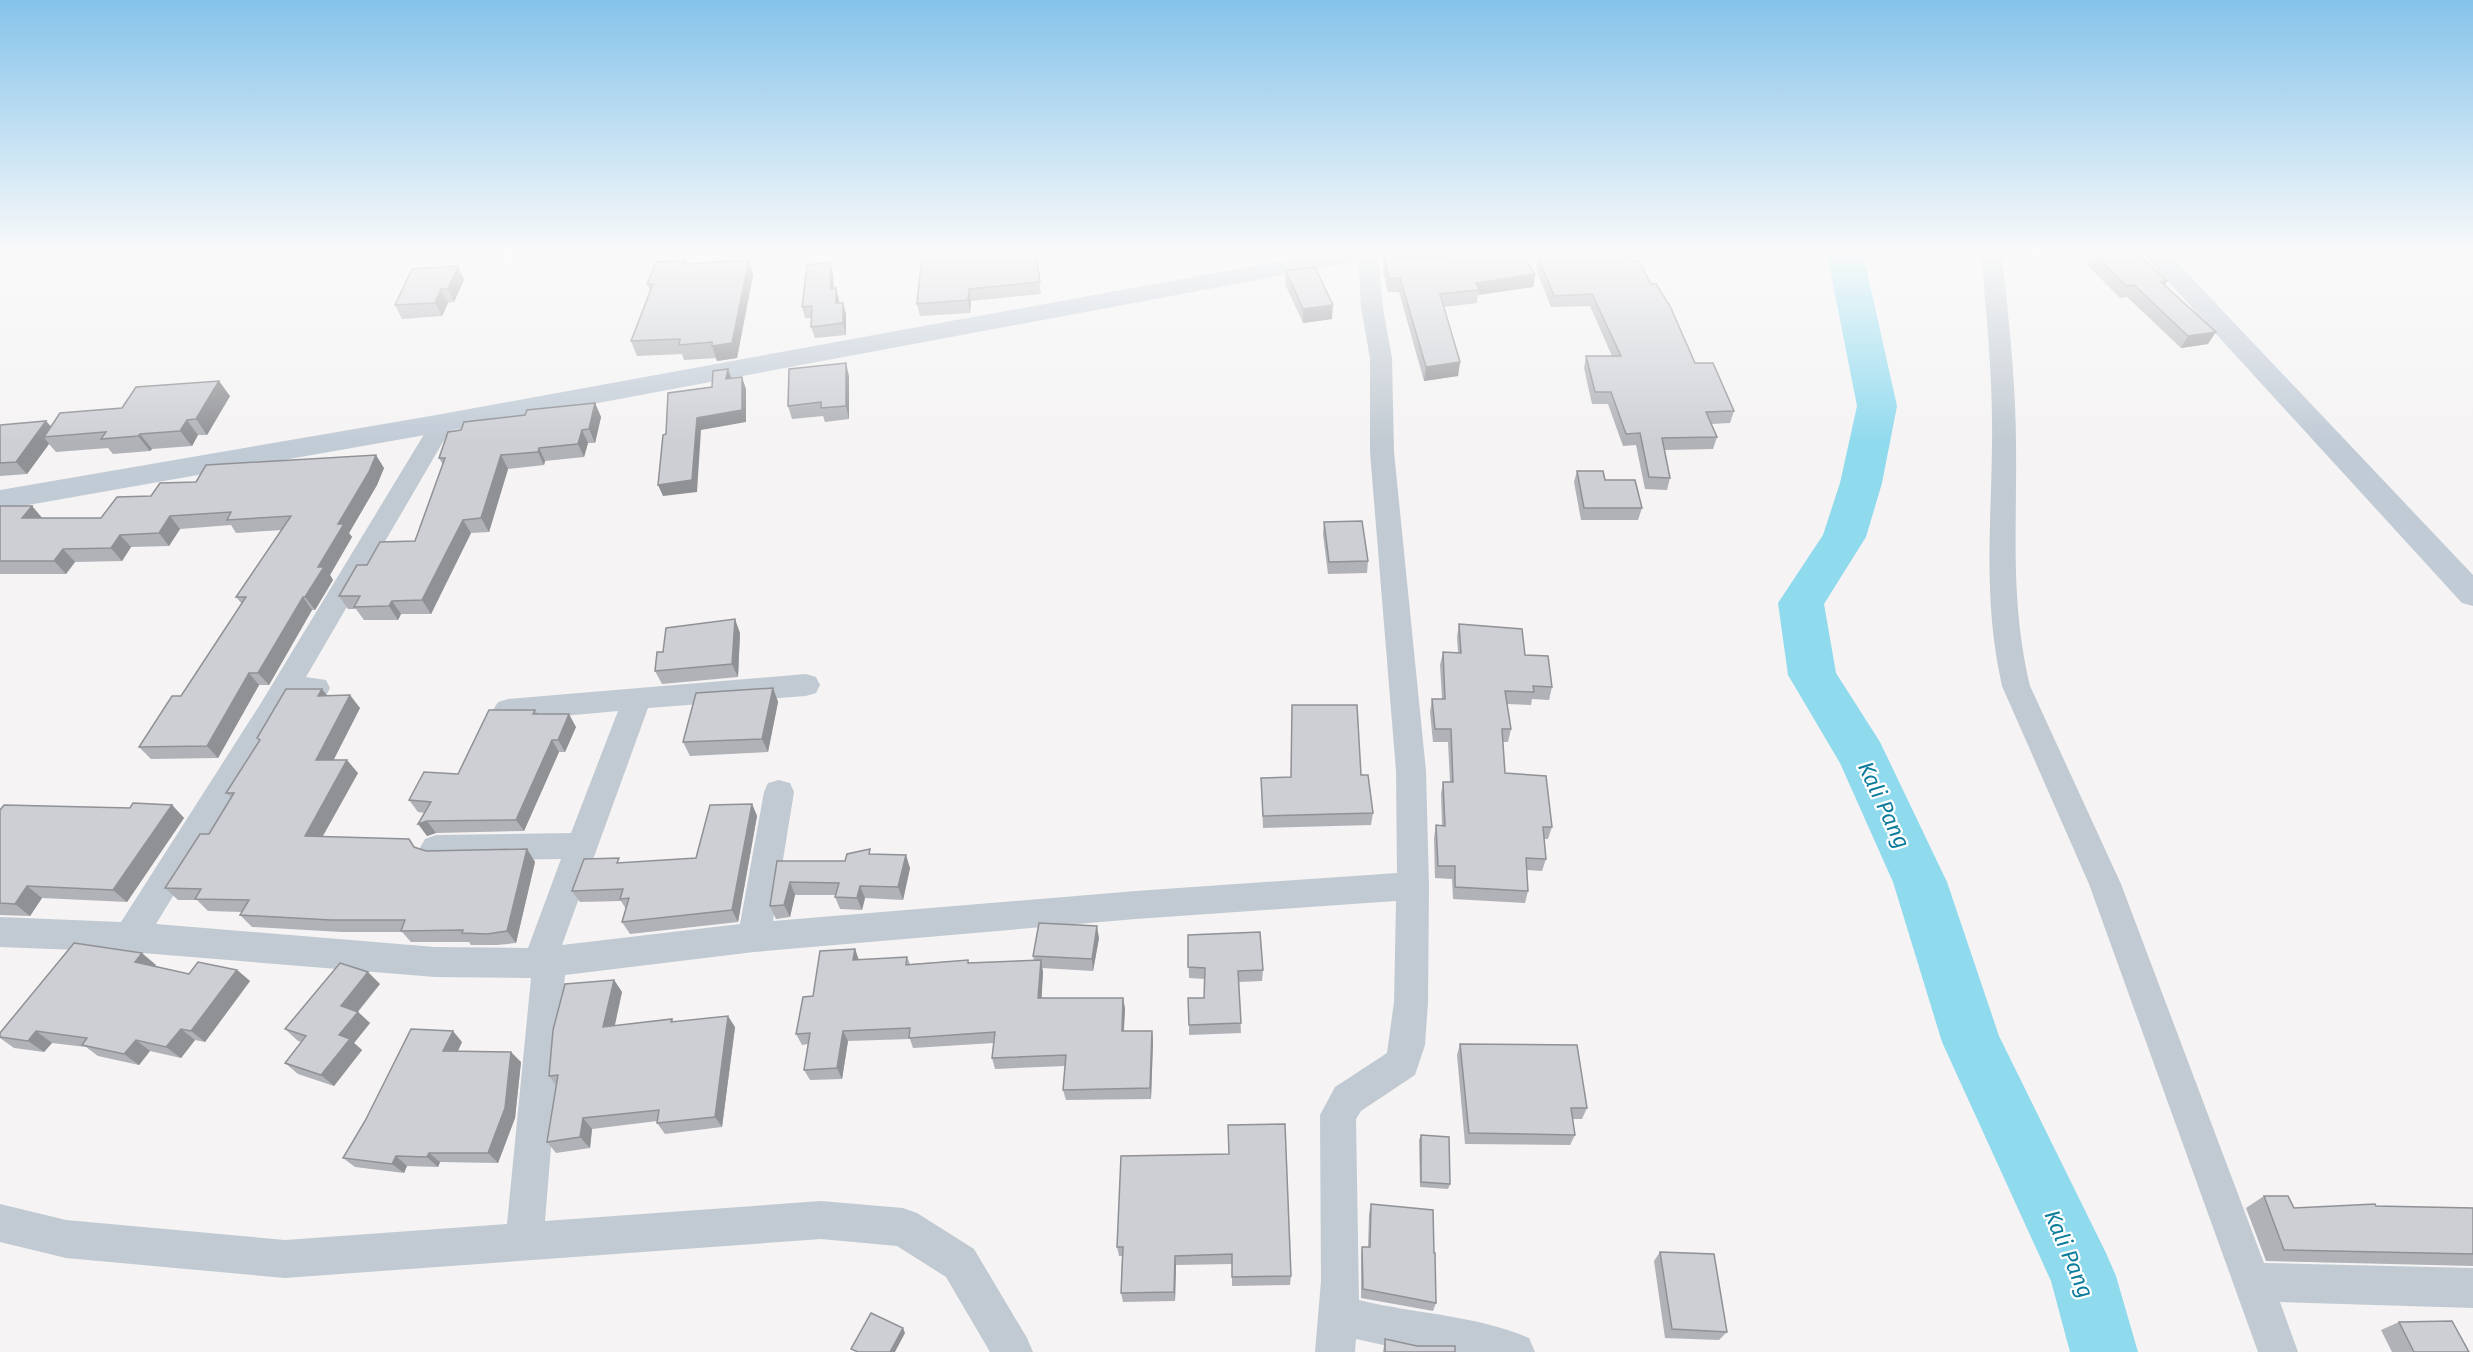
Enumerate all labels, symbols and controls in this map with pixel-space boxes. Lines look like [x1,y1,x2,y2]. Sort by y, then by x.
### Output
water label: Kali Pang [1852,757,1916,853]
water label: Kali Pang [2038,1206,2100,1302]

